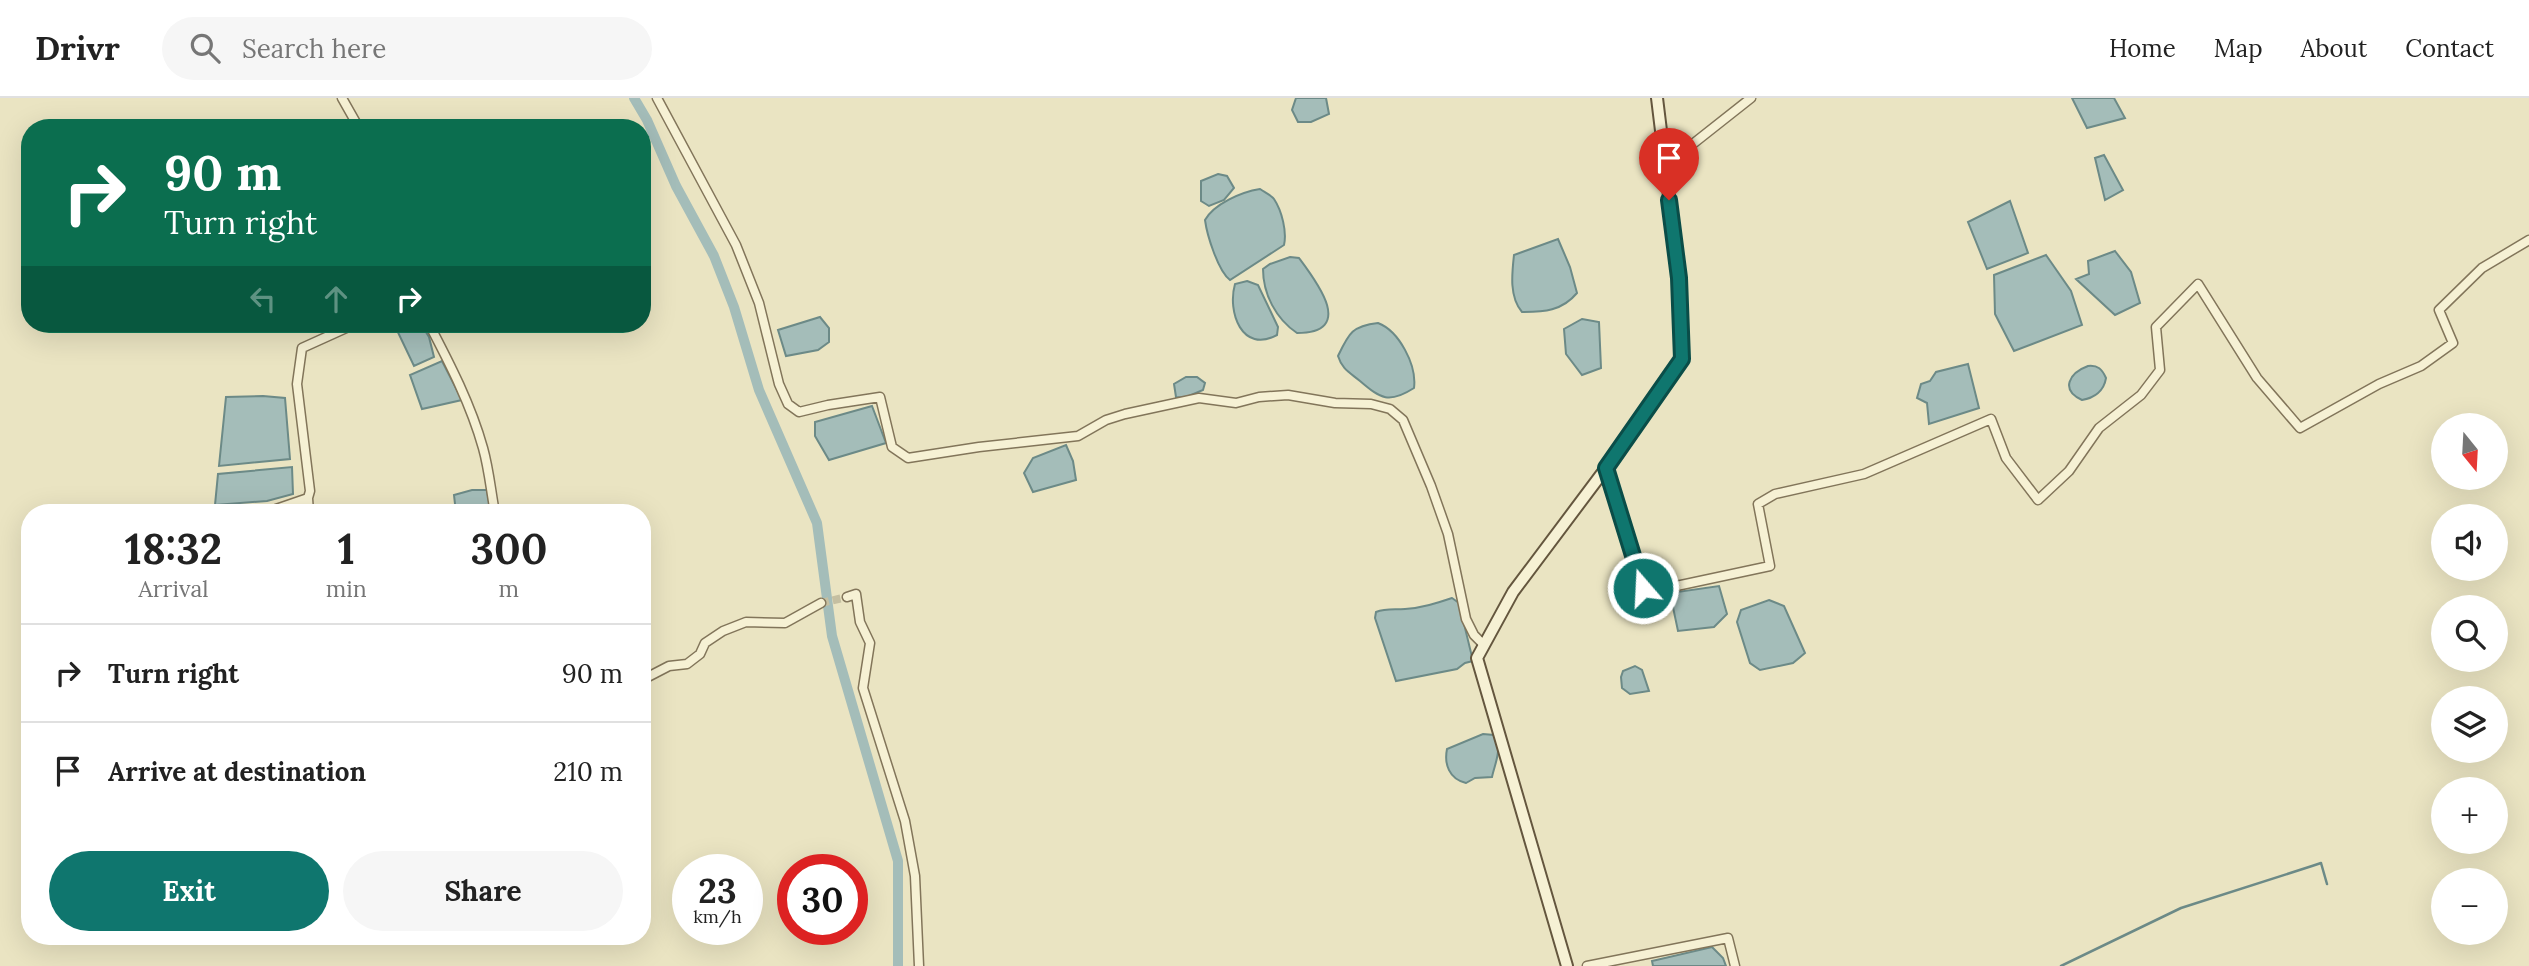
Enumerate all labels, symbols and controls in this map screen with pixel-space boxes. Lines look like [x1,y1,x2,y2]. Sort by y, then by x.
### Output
search box [162,17,652,80]
text: Drivr [35,27,120,69]
icon: search [186,29,224,67]
text: Search here [242,32,386,65]
text: Home [2109,33,2176,64]
text: Map [2214,33,2263,64]
text: About [2301,33,2367,64]
text: Contact [2405,33,2494,64]
pin [1639,128,1699,200]
icon: arrive [1650,139,1688,177]
text: 90 m [164,141,281,203]
icon: right [49,147,140,238]
text: Turn right [164,202,317,243]
icon: left [244,280,282,318]
icon: ahead [317,280,355,318]
icon: right [390,280,428,318]
north arrow [2431,413,2508,490]
map controls [2431,413,2508,945]
button: sound [2431,504,2508,581]
text: 18:32 [125,522,222,576]
text: 1 [338,522,355,576]
text: 300 [470,522,547,576]
position arrow [1606,551,1680,625]
text: Arrival [138,574,209,603]
text: min [326,574,367,603]
text: m [499,574,519,603]
button: search [2431,595,2508,672]
icon: right [49,654,87,692]
text: Turn right [108,657,239,690]
text: 90 m [562,657,623,690]
button: layers [2431,686,2508,763]
icon: arrive [49,752,87,790]
text: Arrive at destination [108,755,366,788]
text: 210 m [553,755,623,788]
button: + [2431,777,2508,854]
button: Exit [49,851,329,931]
button: Share [343,851,623,931]
speed limit sign: 30 [777,854,868,945]
text: 23 [698,868,737,913]
button: − [2431,868,2508,945]
text: km/h [693,905,742,928]

